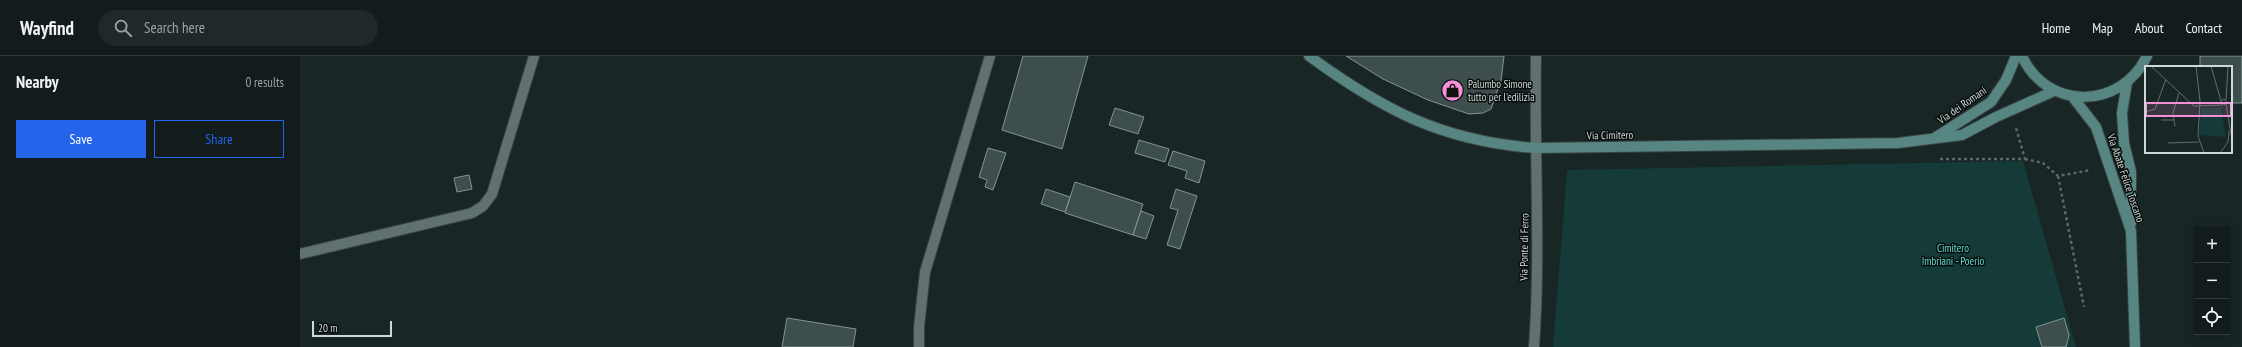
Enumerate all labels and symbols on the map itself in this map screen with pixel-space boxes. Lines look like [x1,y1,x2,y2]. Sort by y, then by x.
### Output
inset map [2145,66,2232,153]
shop icon: Palumbo Simone tutto per l'edilizia [1439,77,1465,103]
place label: Palumbo Simone tutto per l'edilizia [1468,77,1535,104]
street label: Via dei Romani [1934,83,1989,128]
street label: Via Cimitero [1586,128,1634,142]
street label: Via Abate Felice Toscano [2104,131,2148,224]
street label: Via Ponte di Ferro [1516,213,1532,282]
park label: Cimitero Imbriani - Poerio [1922,241,1985,268]
scale bar [312,319,392,338]

